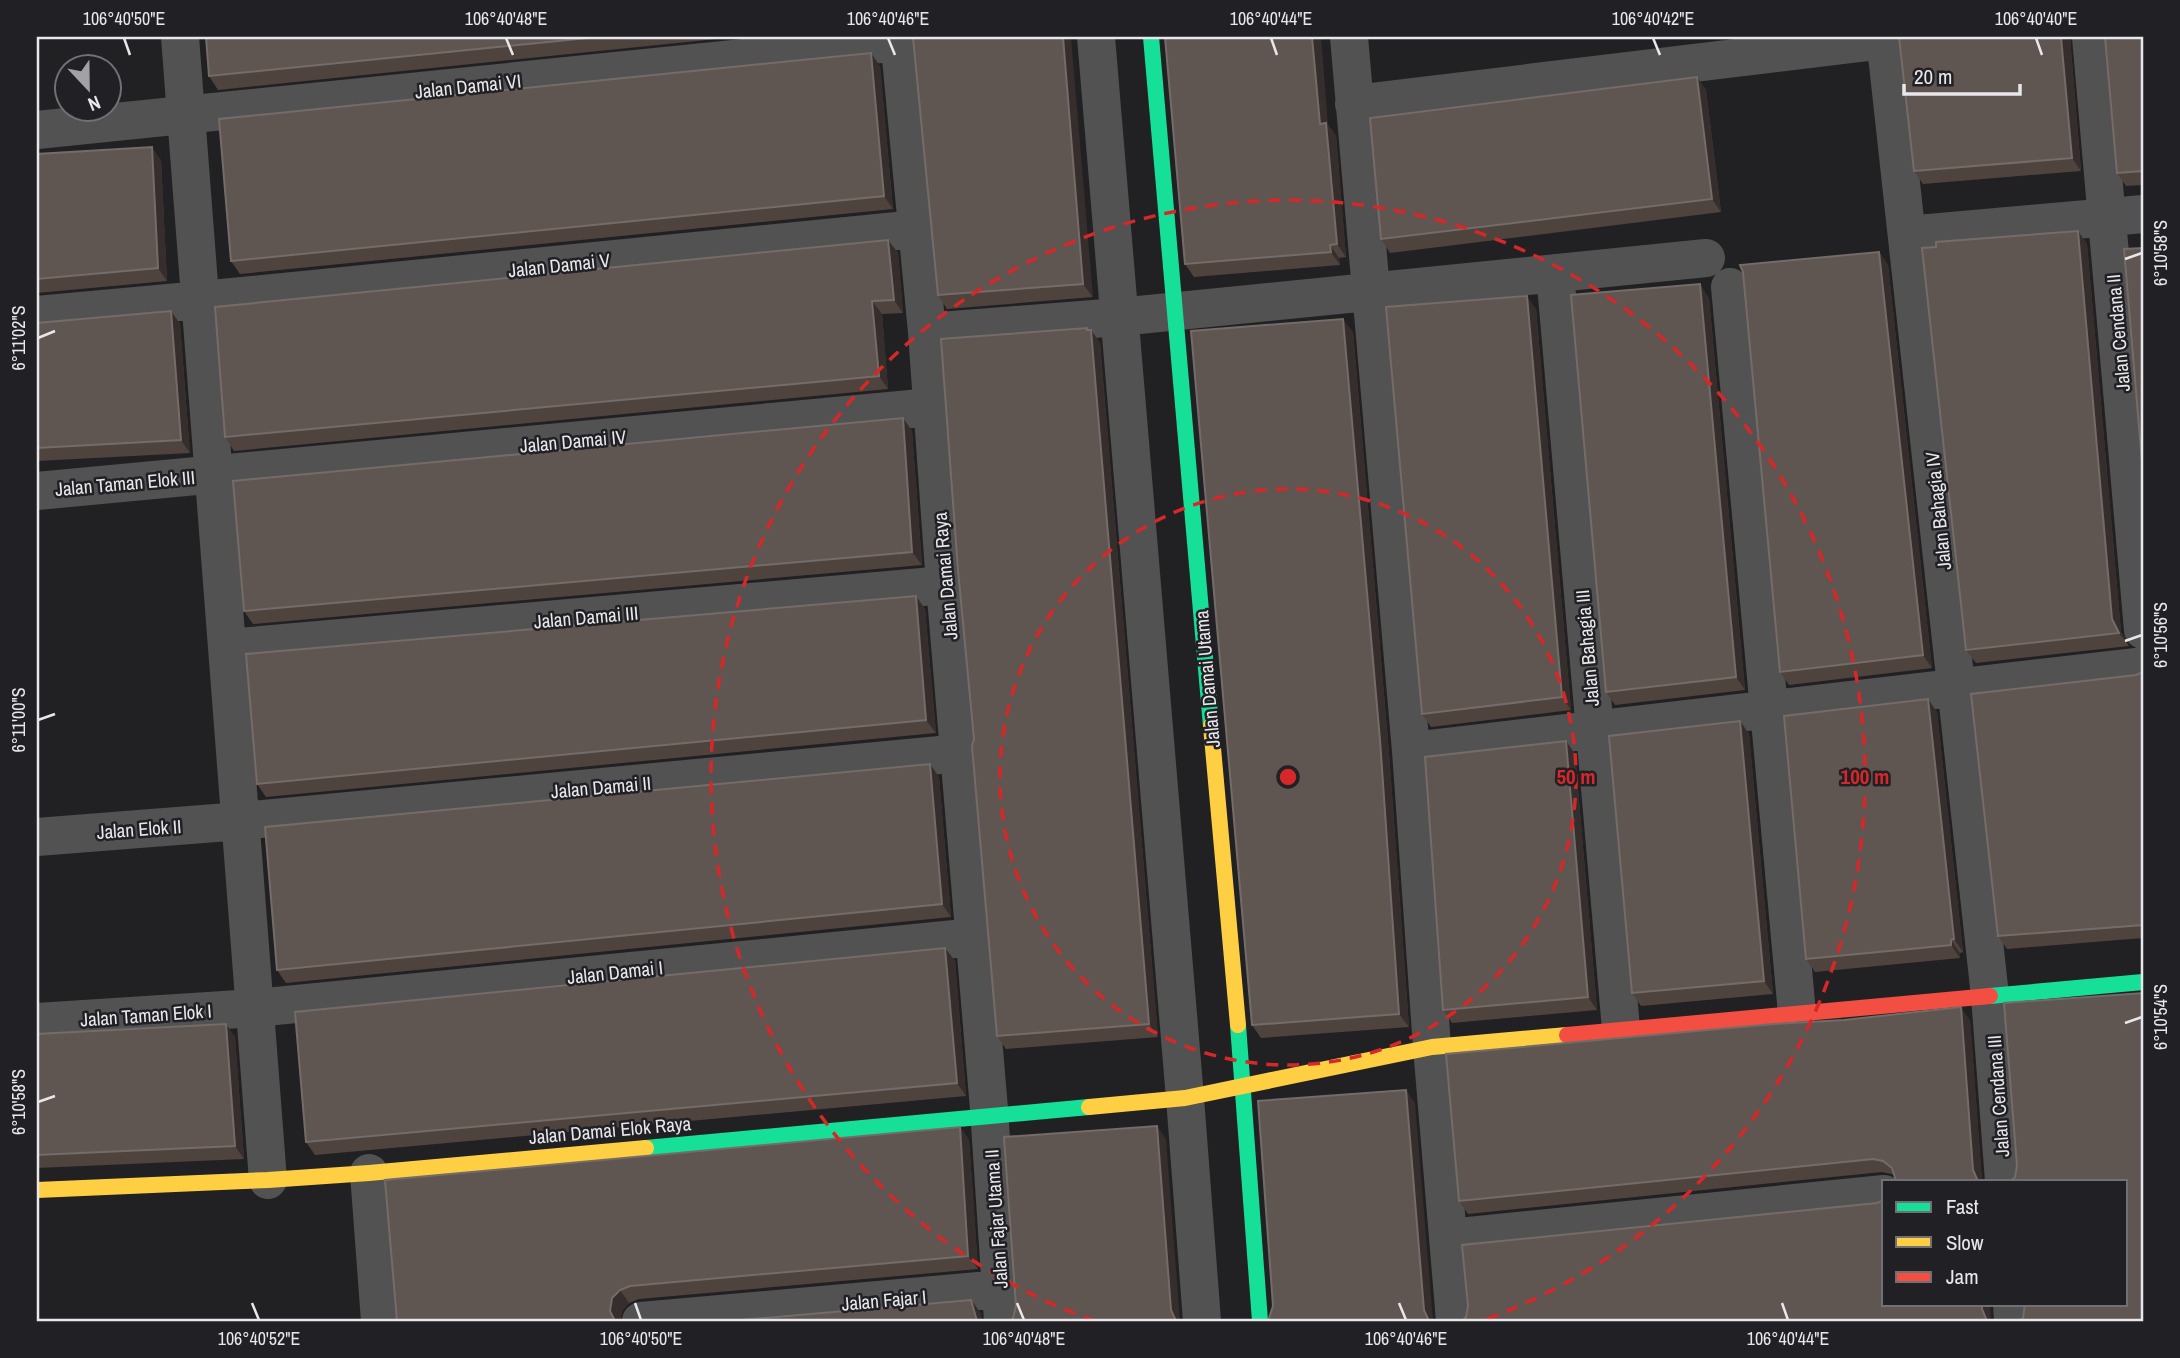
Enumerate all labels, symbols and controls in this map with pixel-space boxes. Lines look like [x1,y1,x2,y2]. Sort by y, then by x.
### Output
text: 106°40'50"E [83,6,165,31]
text: 106°40'48"E [465,6,547,31]
text: 106°40'46"E [847,6,929,31]
text: 106°40'44"E [1230,6,1312,31]
text: 106°40'42"E [1612,6,1694,31]
text: 106°40'40"E [1995,6,2077,31]
north arrow [52,52,122,122]
scale bar [1904,52,2019,96]
text: 20 m [1914,62,1952,91]
street label: Jalan Damai VI [414,68,522,104]
text: N [84,90,104,118]
text: 6°10'58"S [2148,220,2173,286]
street label: Jalan Damai V [507,247,612,283]
street label: Jalan Cendana II [2100,273,2136,393]
text: 6°11'02"S [6,305,31,371]
street label: Jalan Damai IV [519,423,628,459]
street label: Jalan Bahagia IV [1919,450,1957,571]
street label: Jalan Taman Elok III [54,464,196,502]
street label: Jalan Damai Raya [926,511,964,641]
street label: Jalan Bahagia III [1569,589,1605,707]
street label: Jalan Damai III [533,599,639,635]
text: 6°10'56"S [2148,602,2173,668]
street label: Jalan Damai Utama [1188,609,1226,749]
text: 6°11'00"S [6,687,31,753]
text: 50 m [1556,762,1596,791]
text: 100 m [1841,762,1889,791]
centre of rings [1276,765,1300,789]
street label: Jalan Damai II [550,770,652,804]
street label: Jalan Elok II [96,813,182,845]
street label: Jalan Damai I [566,954,664,990]
text: 6°10'54"S [2148,984,2173,1050]
street label: Jalan Taman Elok I [79,997,213,1033]
street label: Jalan Cendana III [1981,1034,2015,1158]
text: 6°10'58"S [6,1069,31,1135]
street label: Jalan Damai Elok Raya [528,1110,693,1150]
street label: Jalan Fajar Utama II [978,1148,1014,1290]
legend [1882,1180,2128,1306]
text: Fast [1946,1192,1979,1221]
text: Slow [1946,1228,1984,1257]
text: Jam [1946,1262,1979,1291]
street label: Jalan Fajar I [841,1283,927,1317]
text: 106°40'52"E [218,1326,300,1351]
text: 106°40'50"E [600,1326,682,1351]
text: 106°40'48"E [983,1326,1065,1351]
text: 106°40'46"E [1365,1326,1447,1351]
text: 106°40'44"E [1747,1326,1829,1351]

